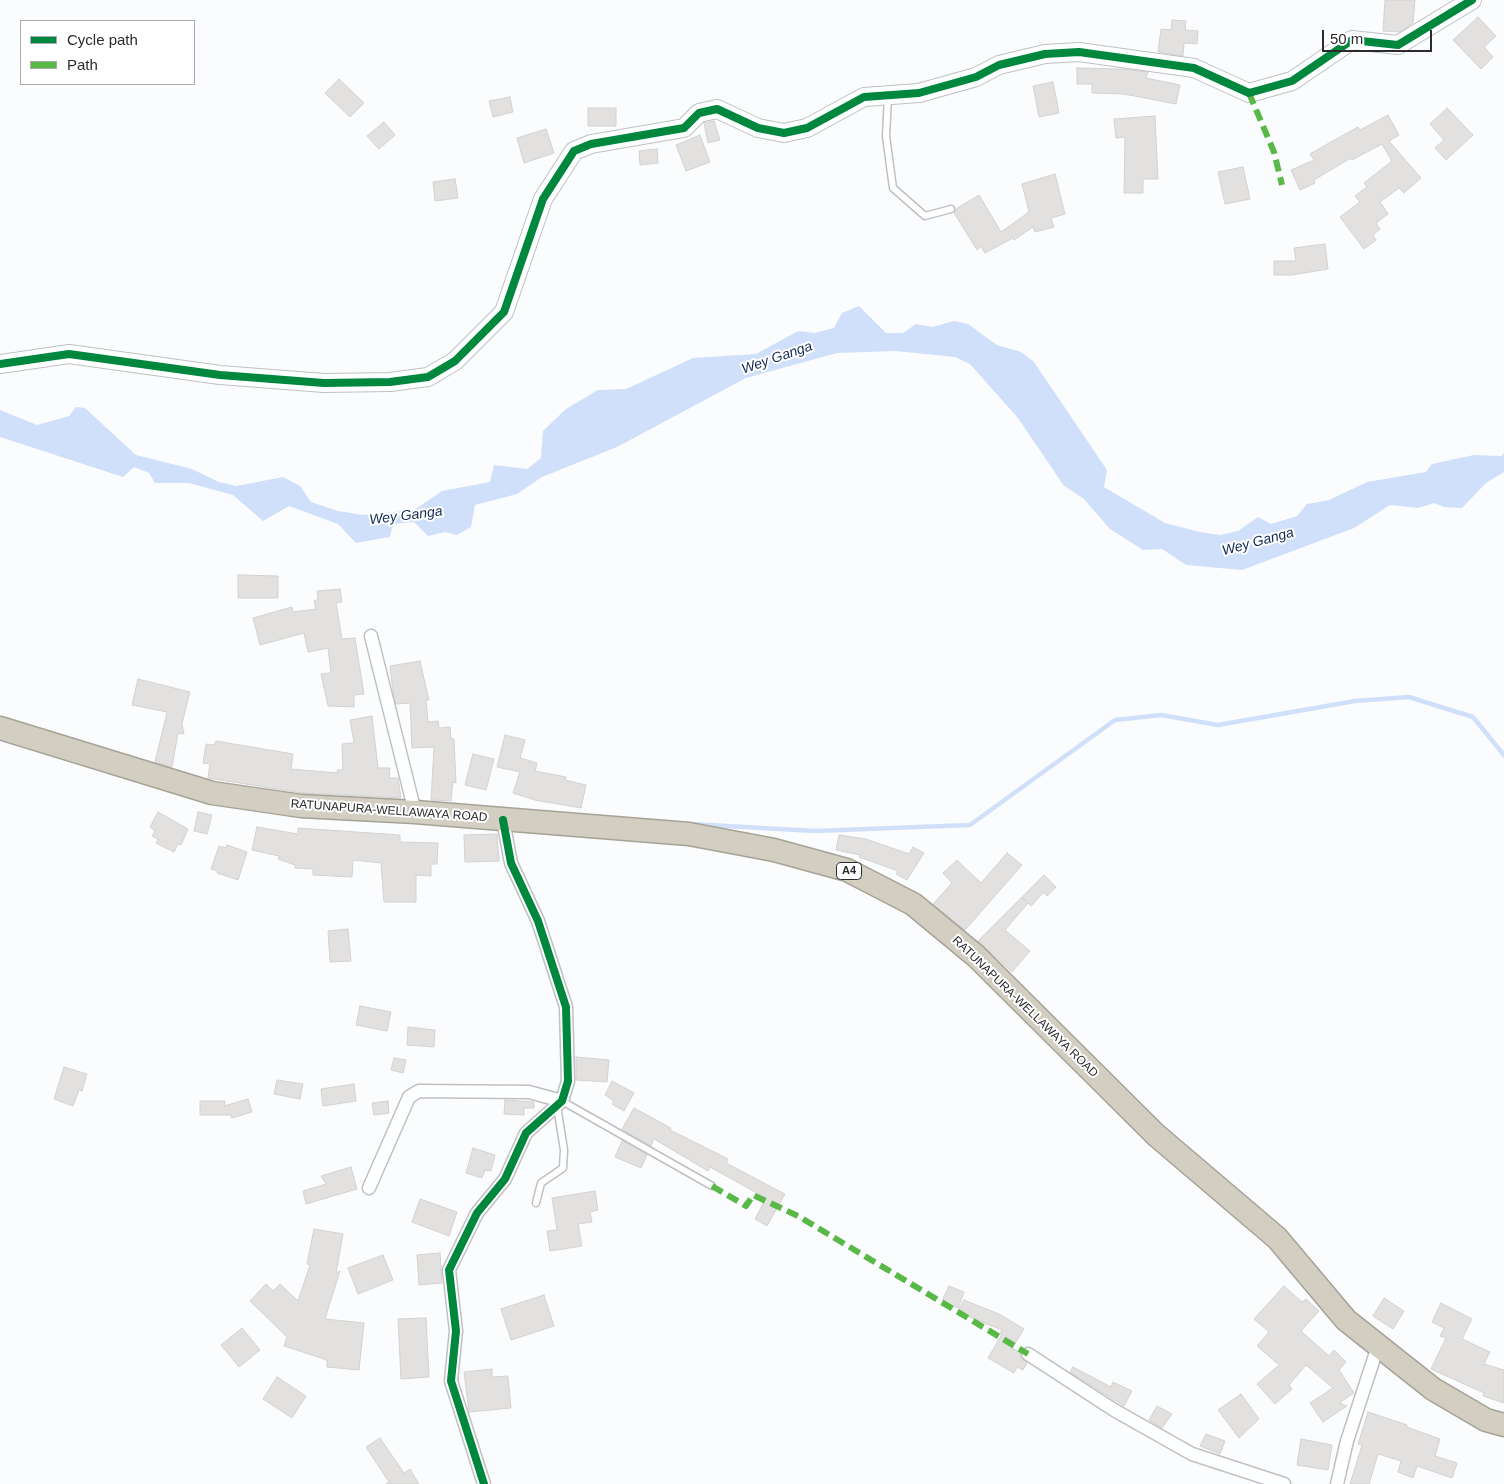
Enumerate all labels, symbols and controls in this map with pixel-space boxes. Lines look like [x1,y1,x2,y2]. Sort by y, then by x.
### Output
legend [20,20,195,85]
scale bar [1324,20,1434,52]
text: 50 m [1330,30,1363,47]
text: Cycle path [67,31,138,48]
text: Path [67,56,98,73]
water label: Wey Ganga [739,338,815,378]
water label: Wey Ganga [368,503,444,529]
water label: Wey Ganga [1220,524,1296,560]
street label: RATUNAPURA-WELLAWAYA ROAD [290,797,488,825]
road number: A4 [836,862,862,879]
street label: RATUNAPURA-WELLAWAYA ROAD [949,933,1101,1081]

